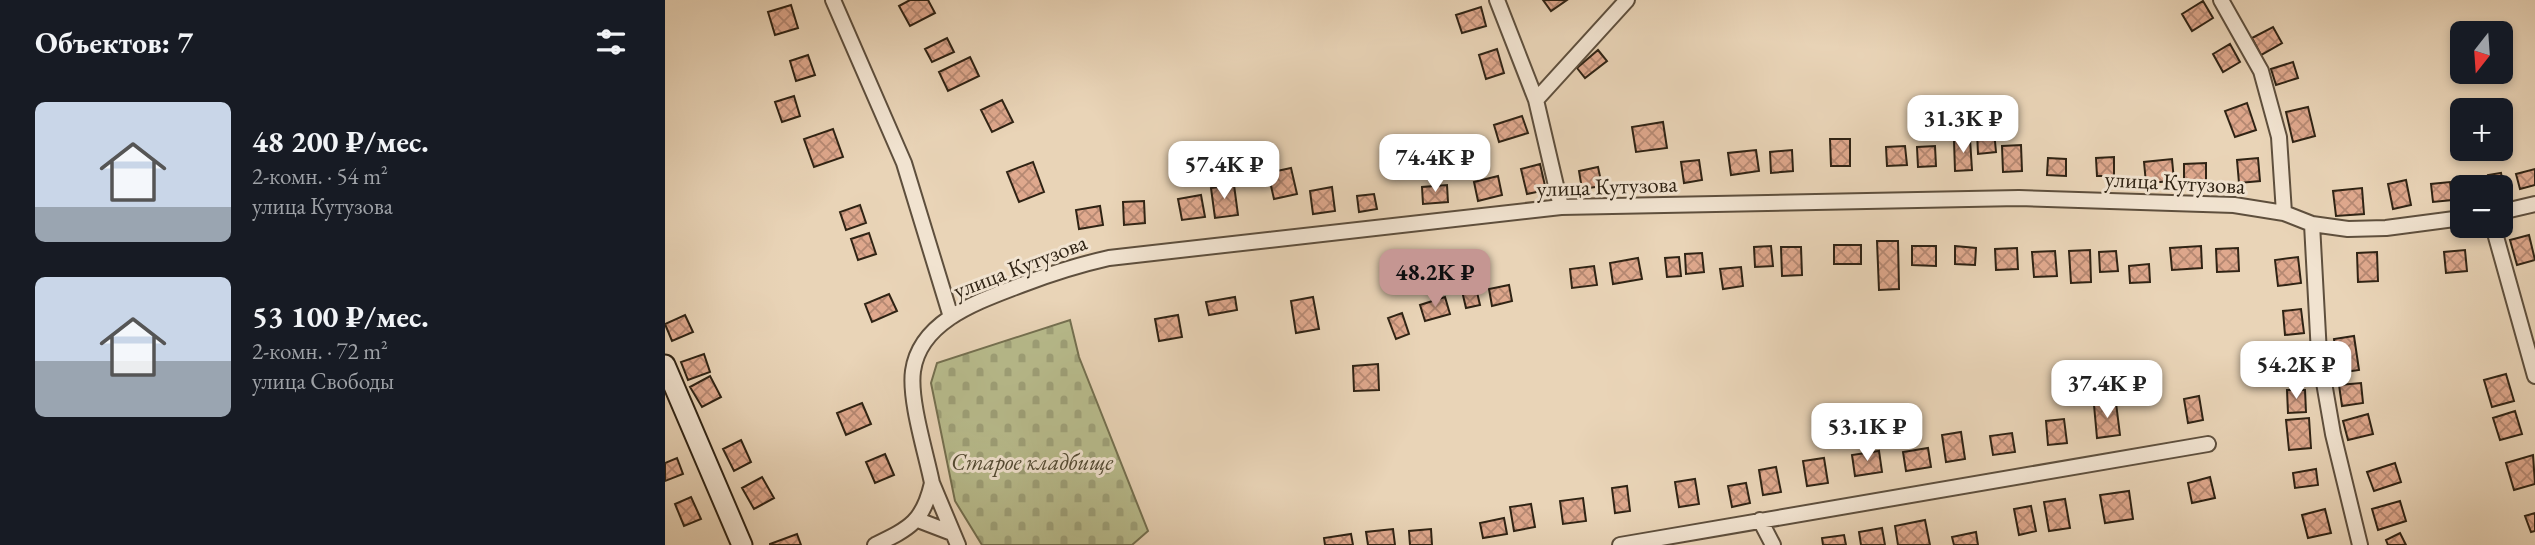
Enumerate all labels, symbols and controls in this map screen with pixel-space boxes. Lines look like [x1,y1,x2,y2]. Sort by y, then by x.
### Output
north arrow [2450,21,2513,84]
map controls [2450,21,2513,238]
text: Объектов: 7 [35,23,193,62]
icon: filters [592,23,630,61]
pin: 31.3K ₽ [1898,96,2028,155]
button: + [2450,98,2513,161]
text: 31.3K ₽ [1923,103,2003,133]
text: 48 200 ₽/мес. [252,122,429,161]
icon: home [91,130,175,214]
pin: 74.4K ₽ [1370,134,1500,194]
pin: 57.4K ₽ [1159,142,1289,201]
text: 74.4K ₽ [1395,142,1475,172]
text: 57.4K ₽ [1184,149,1264,179]
text: 2-комн. · 54 m² [252,161,388,191]
street label: улица Кутузова [2104,163,2247,201]
street label: улица Кутузова [1536,169,1679,203]
button: − [2450,175,2513,238]
text: улица Кутузова [252,191,393,221]
street label: улица Кутузова [949,226,1092,305]
pin: 48.2K ₽ [1370,250,1500,309]
text: 48.2K ₽ [1395,257,1475,287]
text: 53 100 ₽/мес. [252,297,429,336]
icon: home [91,305,175,389]
text: 2-комн. · 72 m² [252,336,388,366]
pin: 54.2K ₽ [2231,342,2361,401]
text: 54.2K ₽ [2256,349,2336,379]
pin: 37.4K ₽ [2042,360,2172,420]
text: улица Свободы [252,366,394,396]
text: 37.4K ₽ [2067,368,2147,398]
pin: 53.1K ₽ [1802,404,1932,463]
text: 53.1K ₽ [1827,411,1907,441]
park label: Старое кладбище [951,447,1114,477]

